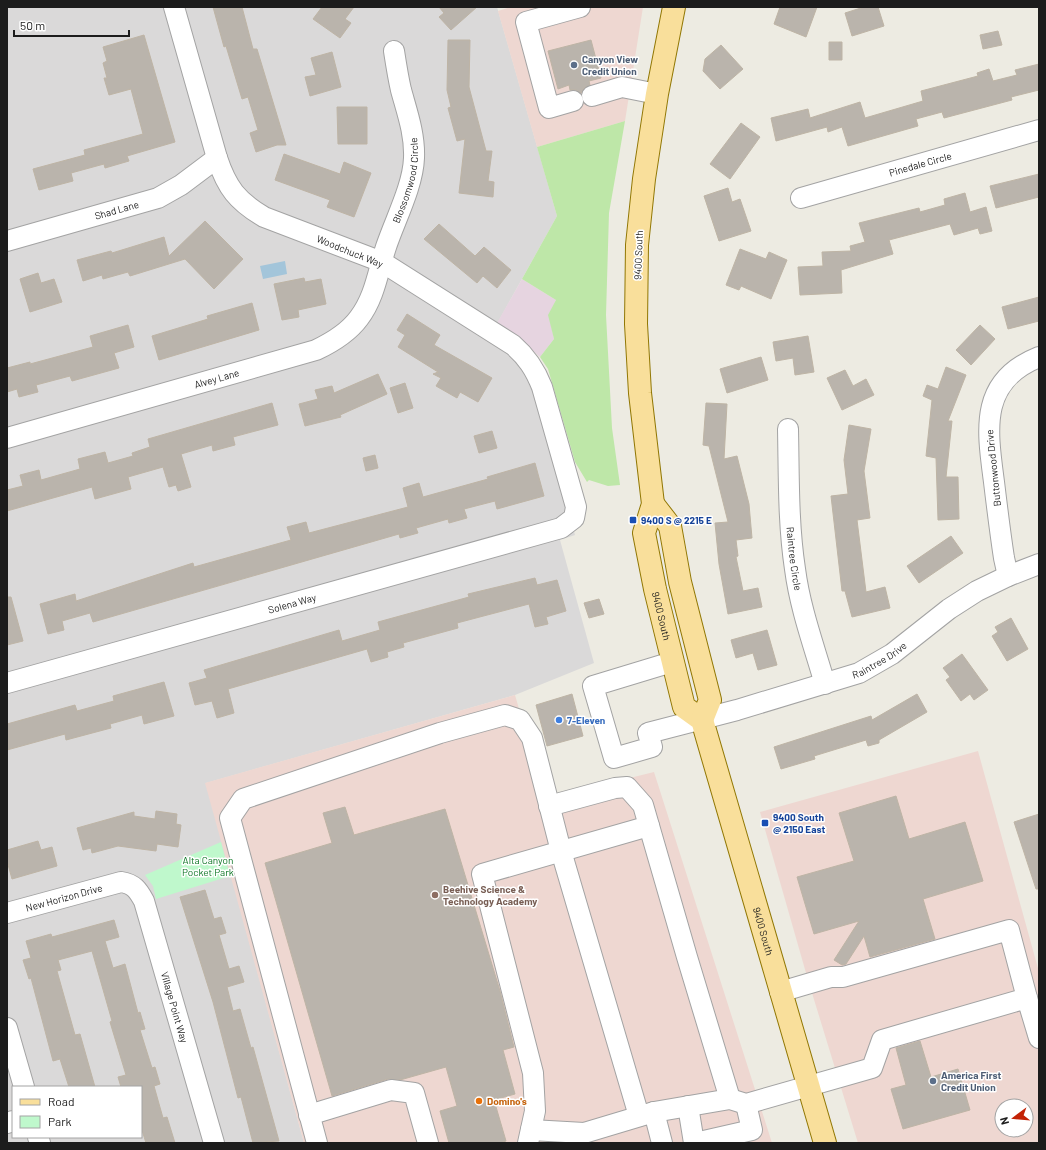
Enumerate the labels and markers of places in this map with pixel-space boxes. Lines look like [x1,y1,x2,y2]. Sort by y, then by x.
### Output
place label: Canyon View Credit Union [582,53,638,77]
marker: Canyon View Credit Union [569,60,579,70]
place label: 9400 S @ 2215 E [641,514,712,526]
marker: 9400 S @ 2215 E [628,515,638,525]
place label: 7-Eleven [567,714,605,726]
marker: 7-Eleven [554,715,564,725]
place label: 9400 South @ 2150 East [773,811,825,835]
marker: 9400 South @ 2150 East [760,818,770,828]
place label: Beehive Science & Technology Academy [443,883,537,907]
marker: Beehive Science & Technology Academy [430,890,440,900]
place label: America First Credit Union [941,1069,1001,1093]
marker: America First Credit Union [928,1076,938,1086]
place label: Domino's [487,1095,527,1107]
marker: Domino's [474,1096,484,1106]

